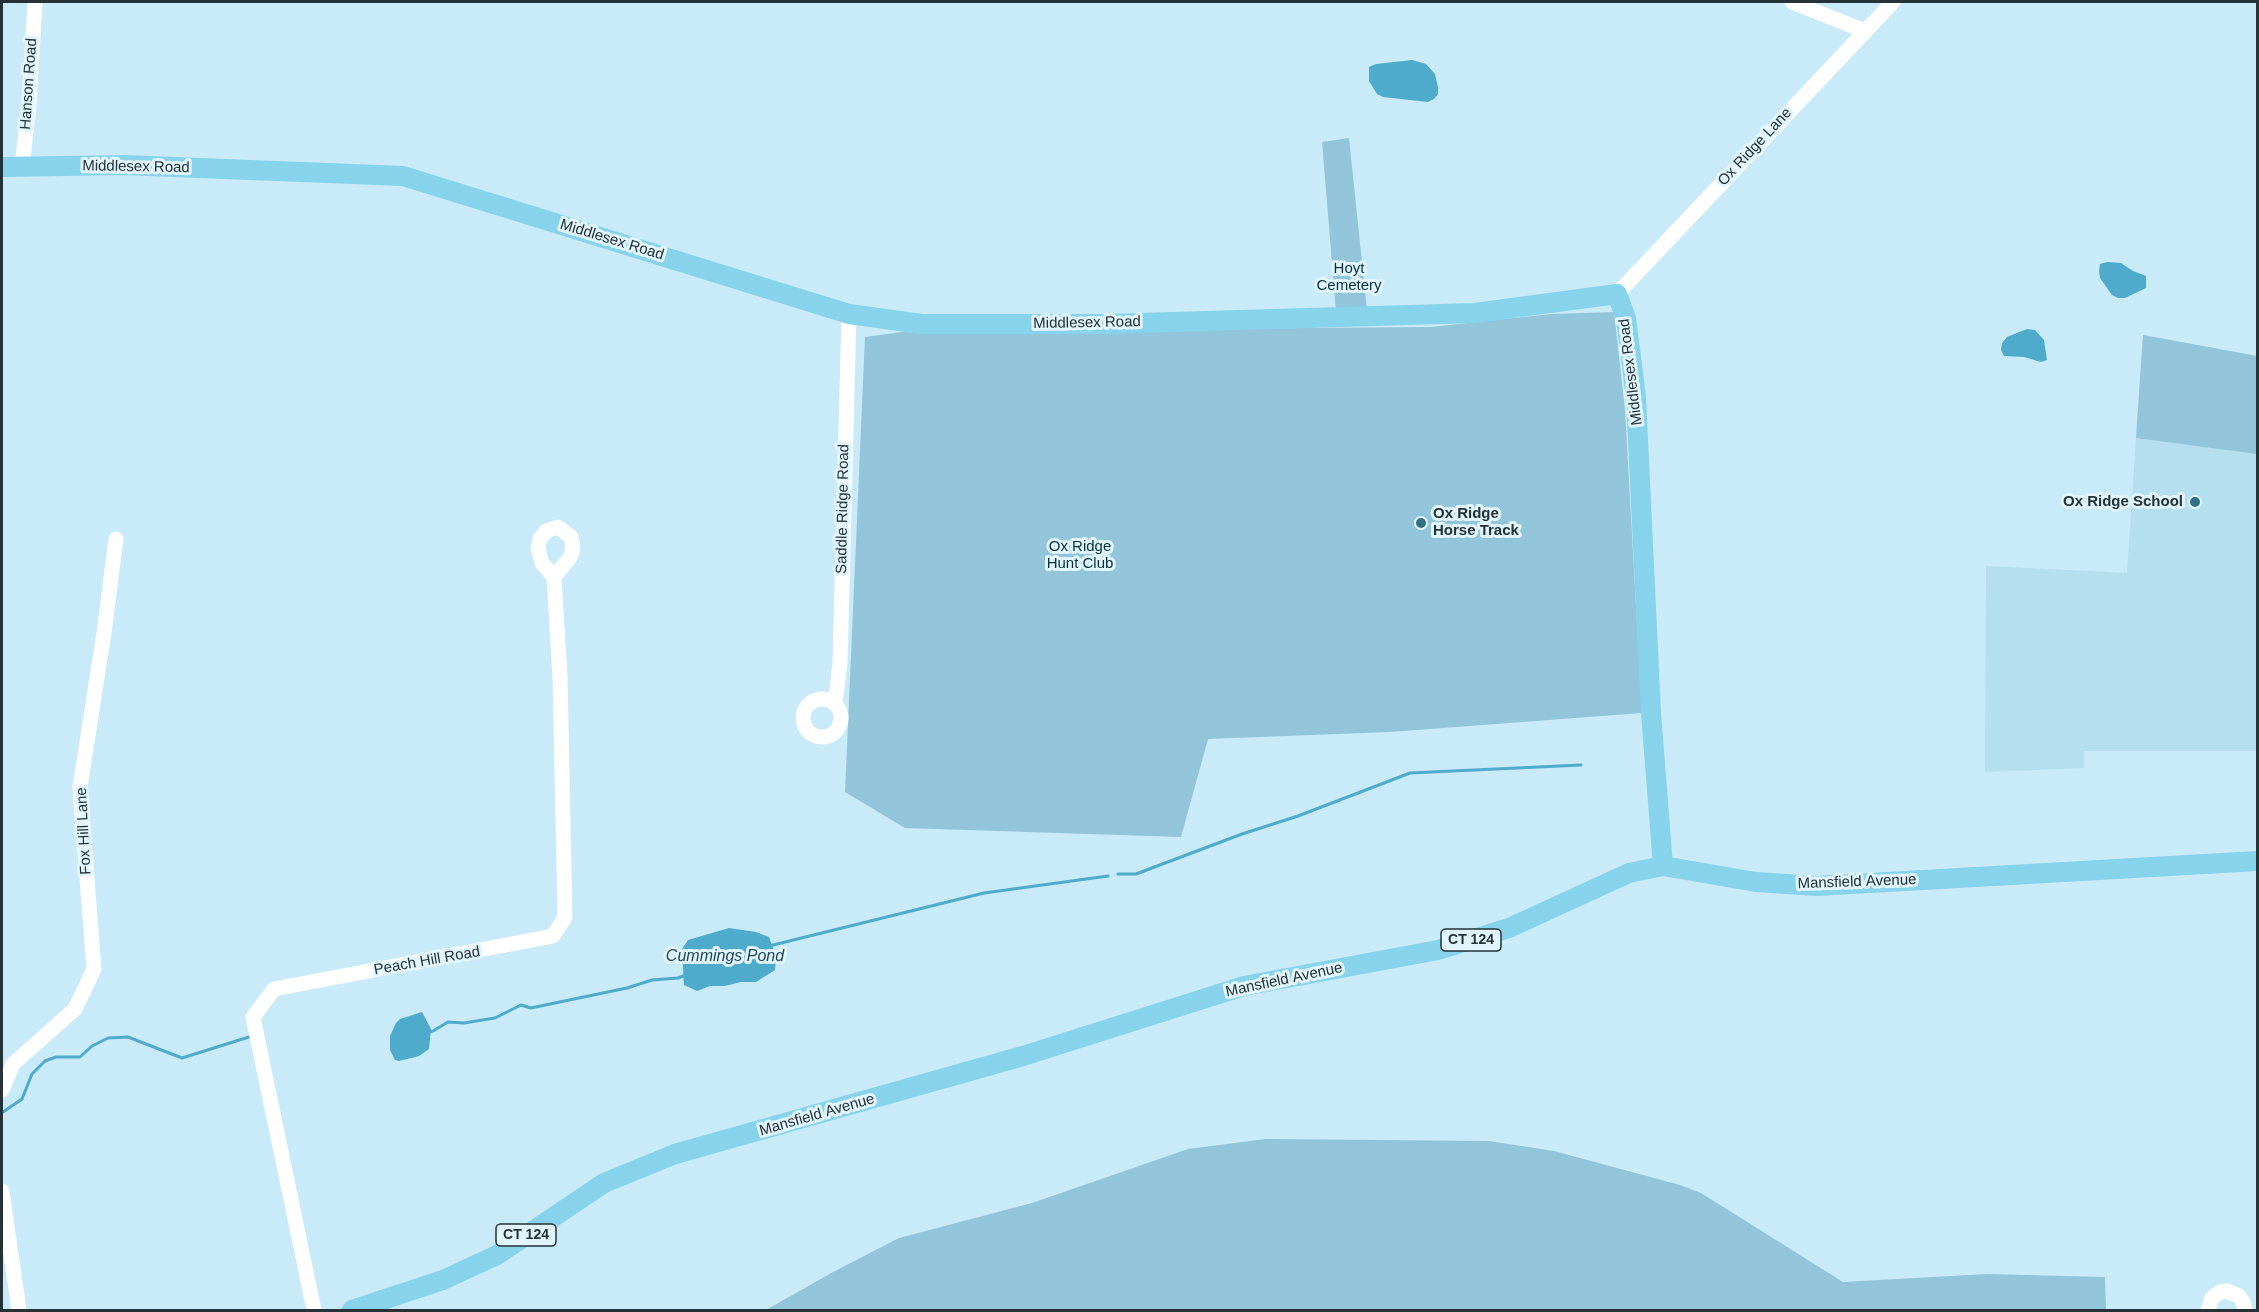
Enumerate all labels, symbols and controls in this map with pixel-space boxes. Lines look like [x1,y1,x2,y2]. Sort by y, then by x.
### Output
street label: Hanson Road [17,38,41,130]
street label: Ox Ridge Lane [1714,104,1796,190]
street label: Middlesex Road [82,157,190,177]
street label: Middlesex Road [558,216,666,264]
park label: Hoyt Cemetery [1316,260,1382,295]
street label: Middlesex Road [1033,313,1141,333]
street label: Middlesex Road [1616,318,1646,426]
street label: Saddle Ridge Road [833,444,853,574]
place label: Ox Ridge School [2063,493,2183,511]
marker: Ox Ridge School [2188,495,2202,509]
place label: Ox Ridge Horse Track [1433,505,1519,540]
marker: Ox Ridge Horse Track [1414,516,1428,530]
park label: Ox Ridge Hunt Club [1047,538,1113,573]
street label: Fox Hill Lane [73,787,95,875]
street label: Mansfield Avenue [1797,871,1917,893]
road number: CT 124 [1441,929,1501,951]
street label: Peach Hill Road [372,943,482,979]
water label: Cummings Pond [666,947,784,967]
street label: Mansfield Avenue [1224,959,1344,1001]
street label: Mansfield Avenue [757,1090,877,1140]
road number: CT 124 [496,1224,556,1246]

